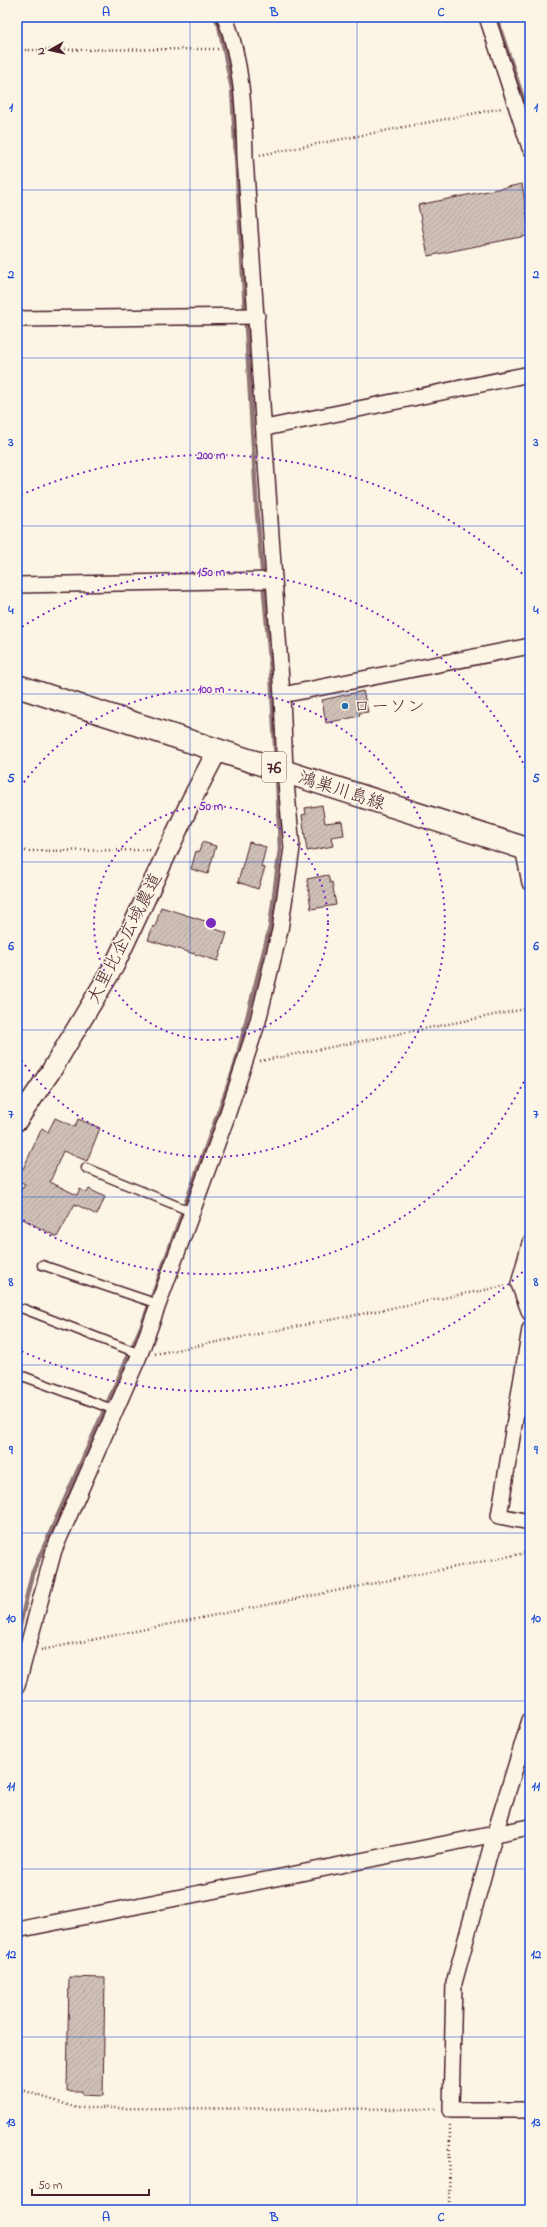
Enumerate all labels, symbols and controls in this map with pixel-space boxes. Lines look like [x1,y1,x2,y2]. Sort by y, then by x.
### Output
text: A [102,3,110,22]
text: B [269,3,279,22]
text: C [437,3,445,22]
north arrow [30,30,70,70]
text: N [33,46,50,56]
text: 1 [9,98,14,117]
text: 1 [534,98,539,117]
text: 2 [7,265,15,284]
text: 2 [532,265,540,284]
text: 3 [7,433,14,452]
text: 3 [532,433,539,452]
text: 200 m [196,447,226,465]
text: 150 m [197,564,226,582]
text: 4 [7,601,14,620]
text: 4 [532,601,539,620]
text: 100 m [198,681,225,699]
place label: ローソン [353,695,425,721]
marker: ローソン [340,701,350,711]
road number: 76 [262,752,286,782]
street label: 鴻巣川島線 [295,766,388,818]
text: 5 [7,769,15,788]
text: 5 [532,769,540,788]
text: 50 m [199,798,224,816]
street label: 大里比企広域農道 [82,869,170,1009]
centre of rings [204,916,218,930]
text: 6 [7,937,14,956]
text: 6 [532,937,539,956]
text: 7 [8,1105,14,1124]
text: 7 [533,1105,539,1124]
text: 8 [8,1273,14,1292]
text: 8 [533,1273,539,1292]
text: 9 [8,1441,14,1460]
text: 9 [533,1441,539,1460]
text: 10 [6,1609,16,1628]
text: 10 [531,1609,541,1628]
text: 11 [7,1777,16,1796]
text: 11 [532,1777,541,1796]
text: 12 [6,1945,17,1964]
text: 12 [531,1945,542,1964]
text: 13 [6,2113,16,2132]
text: 13 [531,2113,541,2132]
scale bar [32,2171,149,2197]
text: 50 m [38,2177,62,2195]
text: A [102,2208,110,2227]
text: B [269,2208,279,2227]
text: C [437,2208,445,2227]

